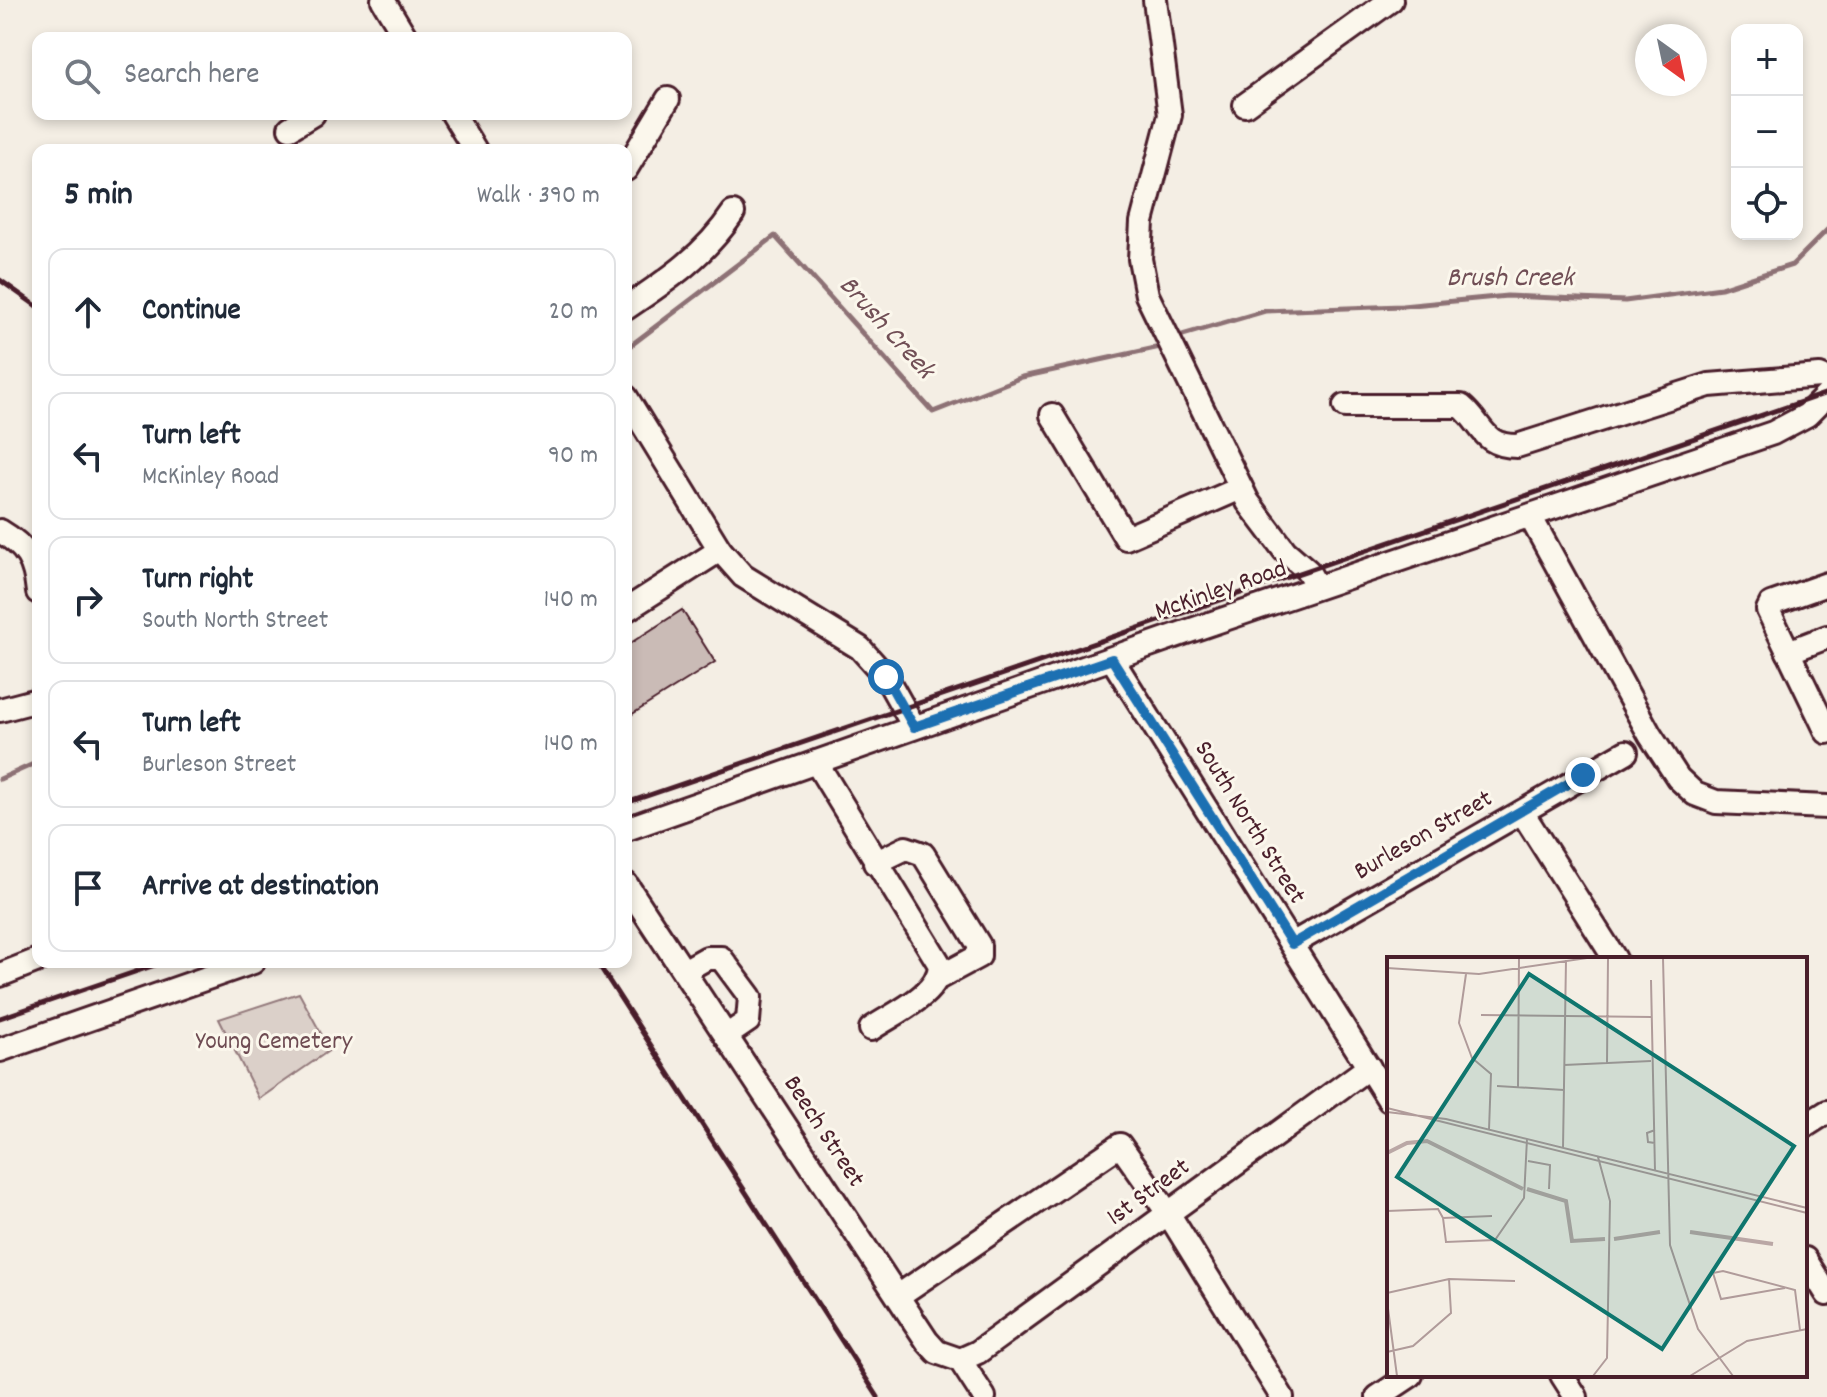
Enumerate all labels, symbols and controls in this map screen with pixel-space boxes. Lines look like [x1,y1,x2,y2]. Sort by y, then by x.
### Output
north arrow [1635,24,1707,96]
map controls [1731,24,1803,240]
button: + [1731,24,1803,96]
search box [32,32,632,120]
icon: search [60,54,104,98]
text: Search here [124,55,260,98]
button: − [1731,96,1803,168]
button: locate [1731,168,1803,240]
text: 5 min [64,172,133,221]
text: Walk · 390 m [477,178,600,215]
water label: Brush Creek [1446,260,1576,300]
water label: Brush Creek [828,268,944,391]
icon: ahead [66,290,110,334]
text: Continue [142,291,241,334]
text: 20 m [549,294,598,331]
text: Turn left [142,416,241,459]
icon: left [66,434,110,478]
text: 90 m [548,438,598,475]
text: McKinley Road [142,459,279,496]
street label: McKinley Road [1150,551,1292,631]
text: Turn right [142,560,253,603]
icon: right [66,578,110,622]
text: 140 m [544,582,598,619]
text: South North Street [142,603,328,640]
route start [868,659,904,695]
text: Turn left [142,704,241,747]
icon: left [66,722,110,766]
text: 140 m [544,726,598,763]
street label: South North Street [1184,734,1314,912]
text: Burleson Street [142,747,296,784]
route end [1565,757,1601,793]
street label: Burleson Street [1348,781,1500,891]
icon: arrive [66,866,110,910]
text: Arrive at destination [142,867,379,910]
inset map [1387,957,1807,1377]
park label: Young Cemetery [196,1024,353,1061]
street label: Beech Street [773,1069,873,1196]
street label: 1st Street [1100,1150,1199,1236]

